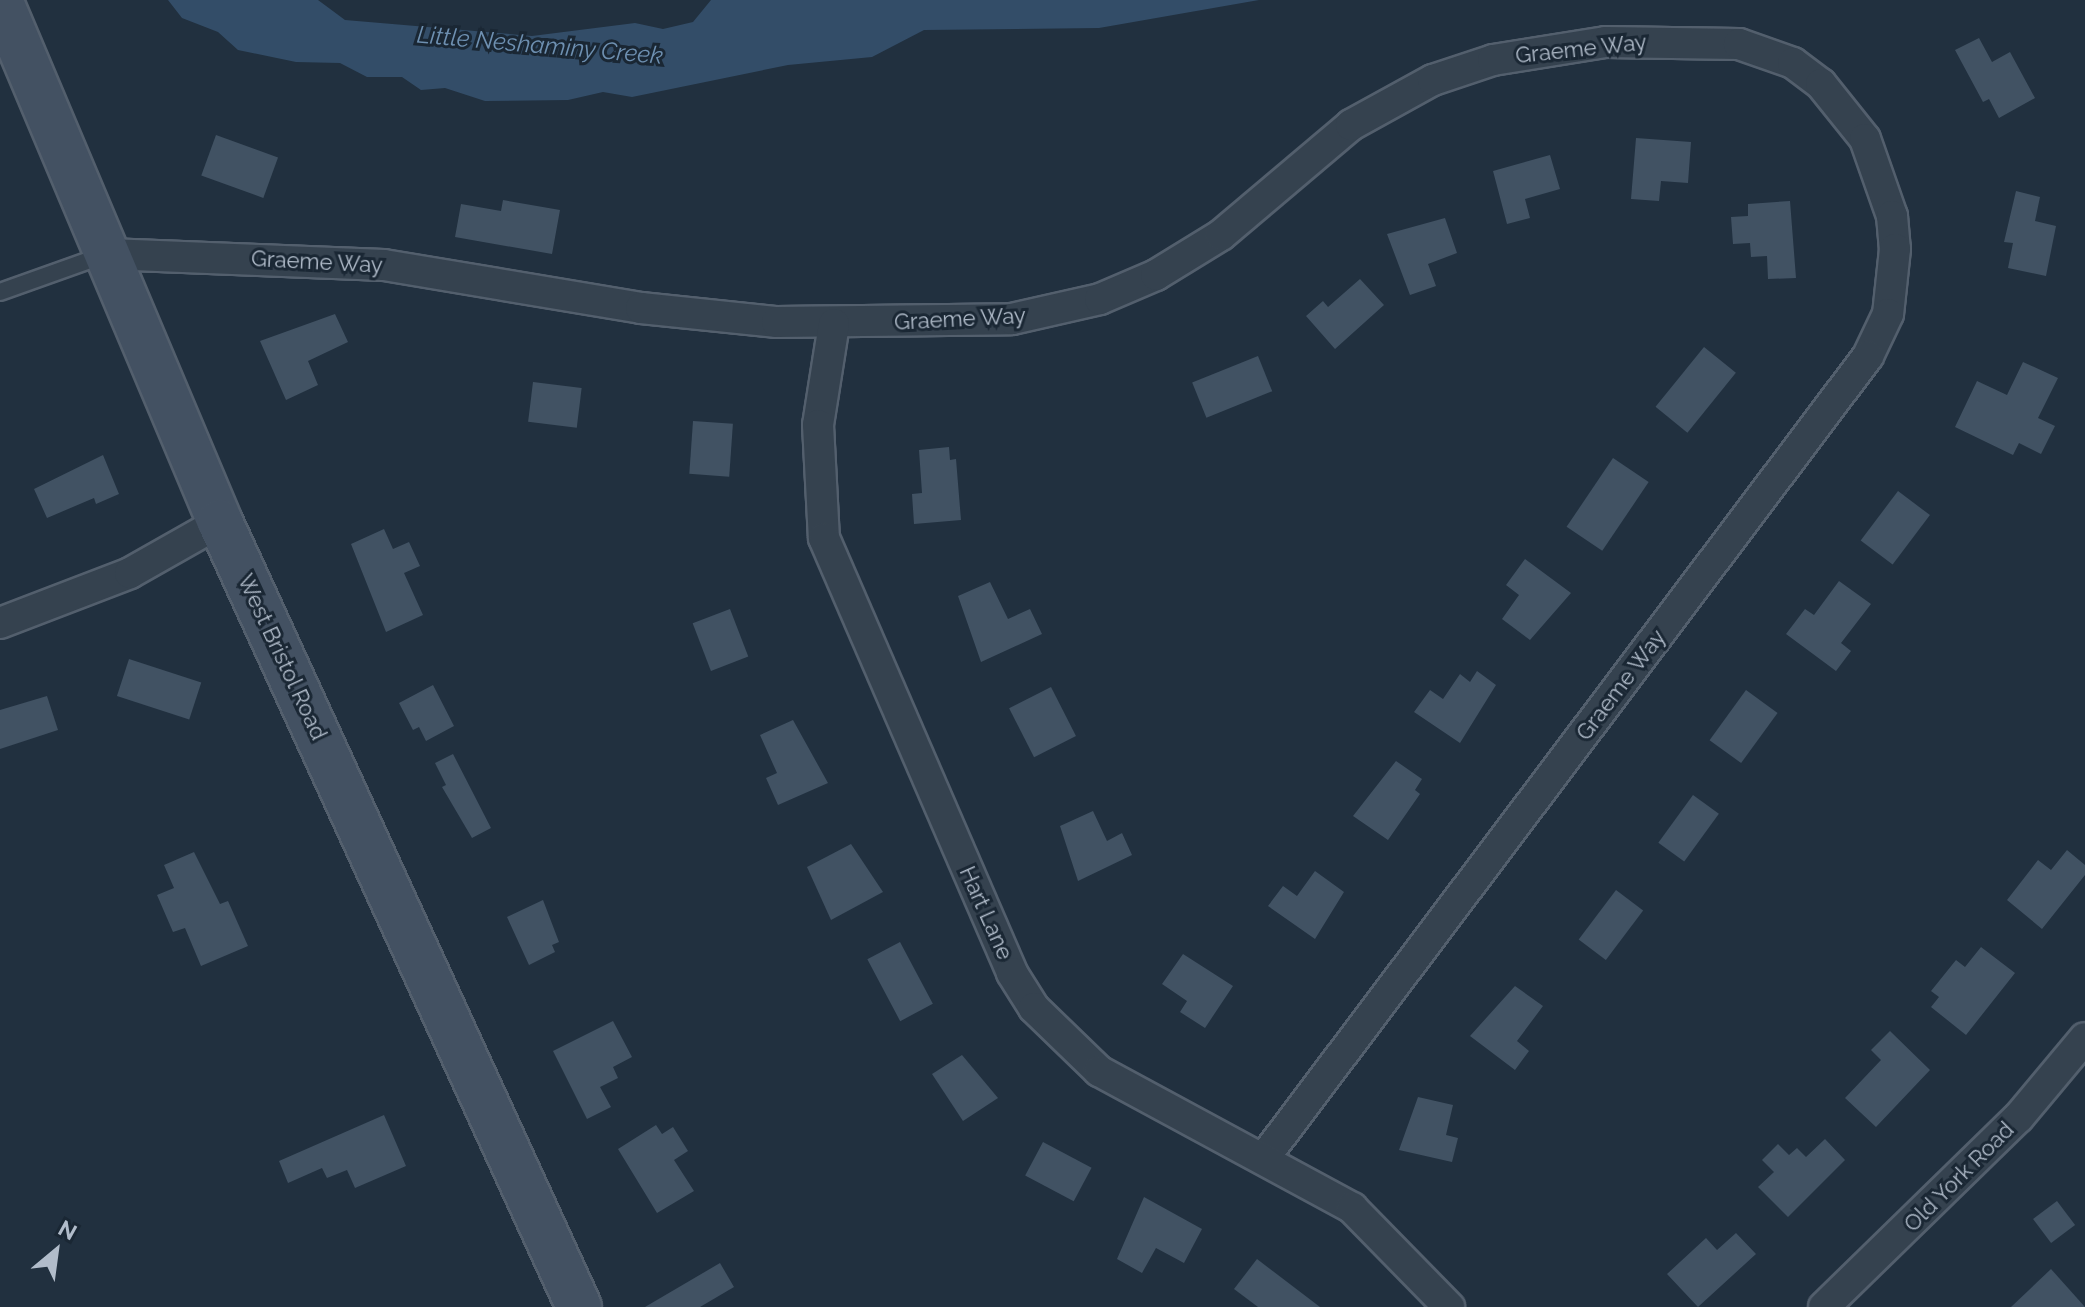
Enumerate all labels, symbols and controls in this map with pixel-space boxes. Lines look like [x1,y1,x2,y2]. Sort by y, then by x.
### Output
water label: Little Neshaminy Creek [415,20,665,70]
street label: Graeme Way [1514,29,1648,69]
street label: Graeme Way [250,245,384,279]
street label: Graeme Way [893,302,1027,336]
street label: West Bristol Road [232,570,332,744]
street label: Graeme Way [1571,624,1671,746]
street label: Hart Lane [954,862,1018,964]
street label: Old York Road [1898,1116,2020,1238]
north arrow [16,1211,96,1291]
text: N [54,1215,81,1245]

